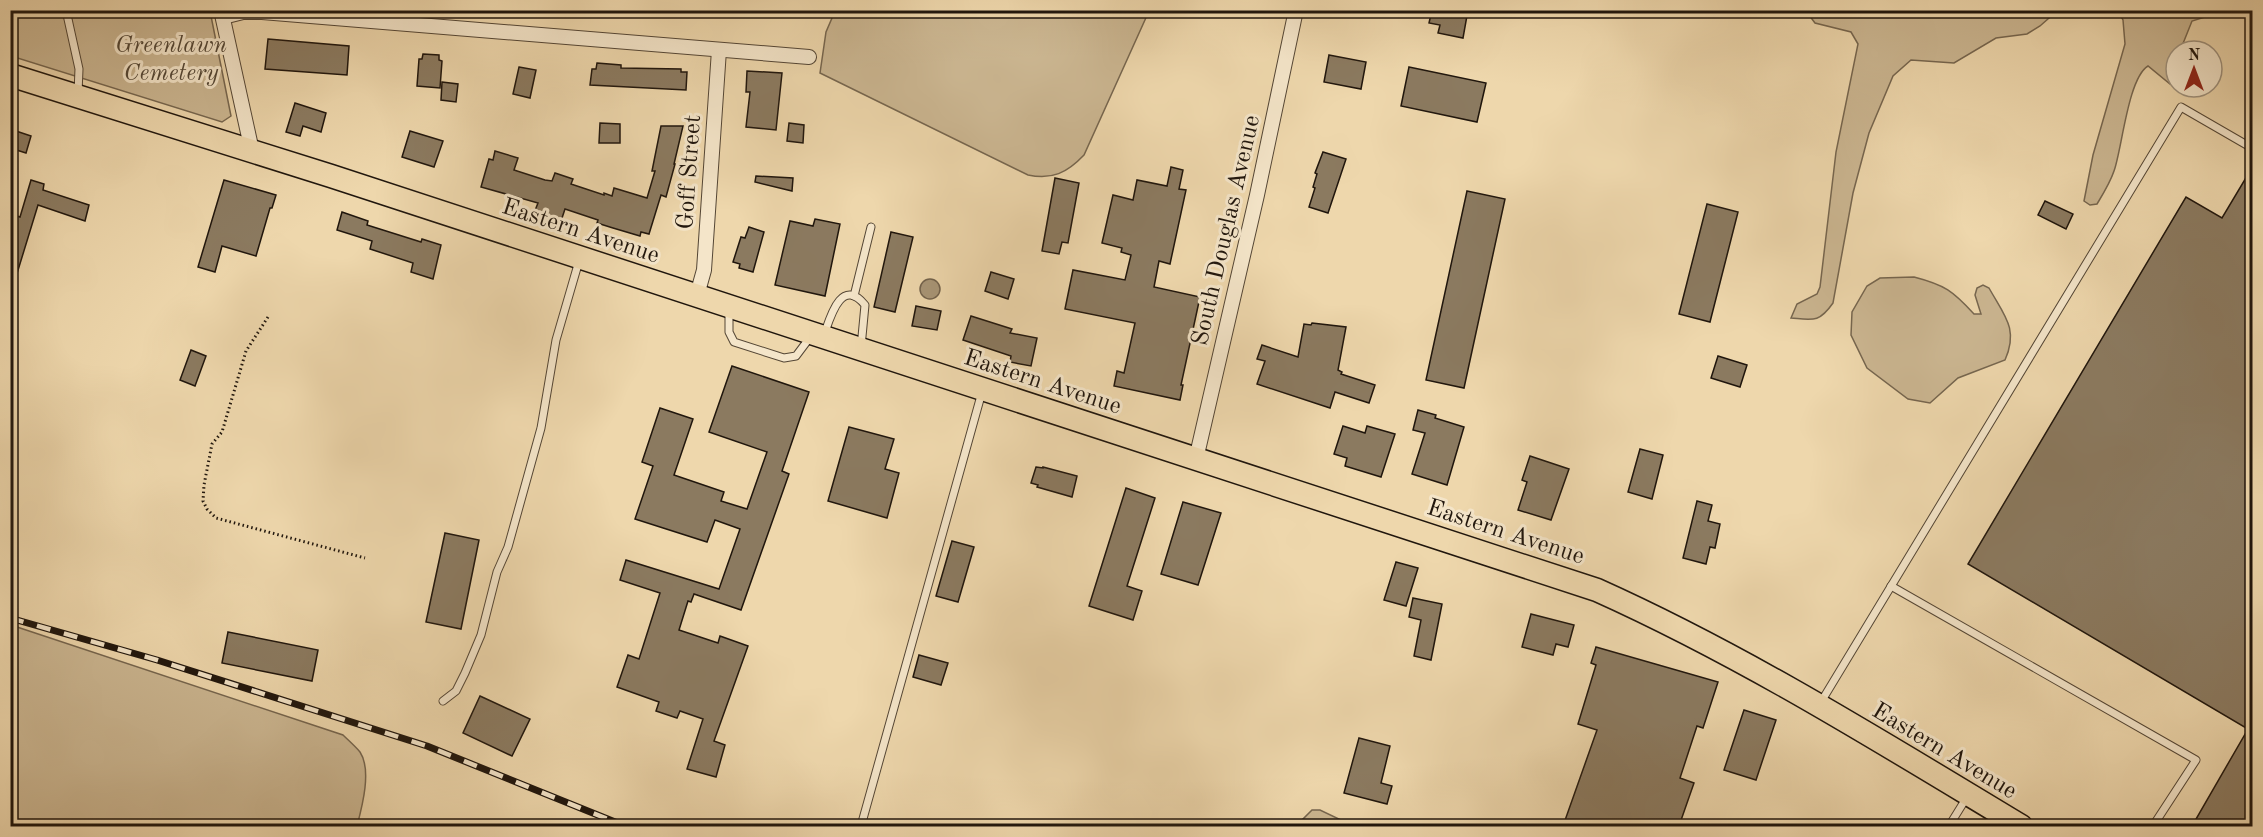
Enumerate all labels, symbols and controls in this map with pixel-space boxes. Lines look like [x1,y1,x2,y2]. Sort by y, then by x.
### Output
park label: Greenlawn Cemetery [115,34,227,86]
north arrow [2164,39,2224,99]
text: N [2188,48,2201,64]
street label: South Douglas Avenue [1189,113,1265,348]
street label: Goff Street [674,114,706,231]
street label: Eastern Avenue [499,195,662,269]
street label: Eastern Avenue [961,346,1124,420]
street label: Eastern Avenue [1424,496,1587,570]
street label: Eastern Avenue [1867,699,2020,804]

